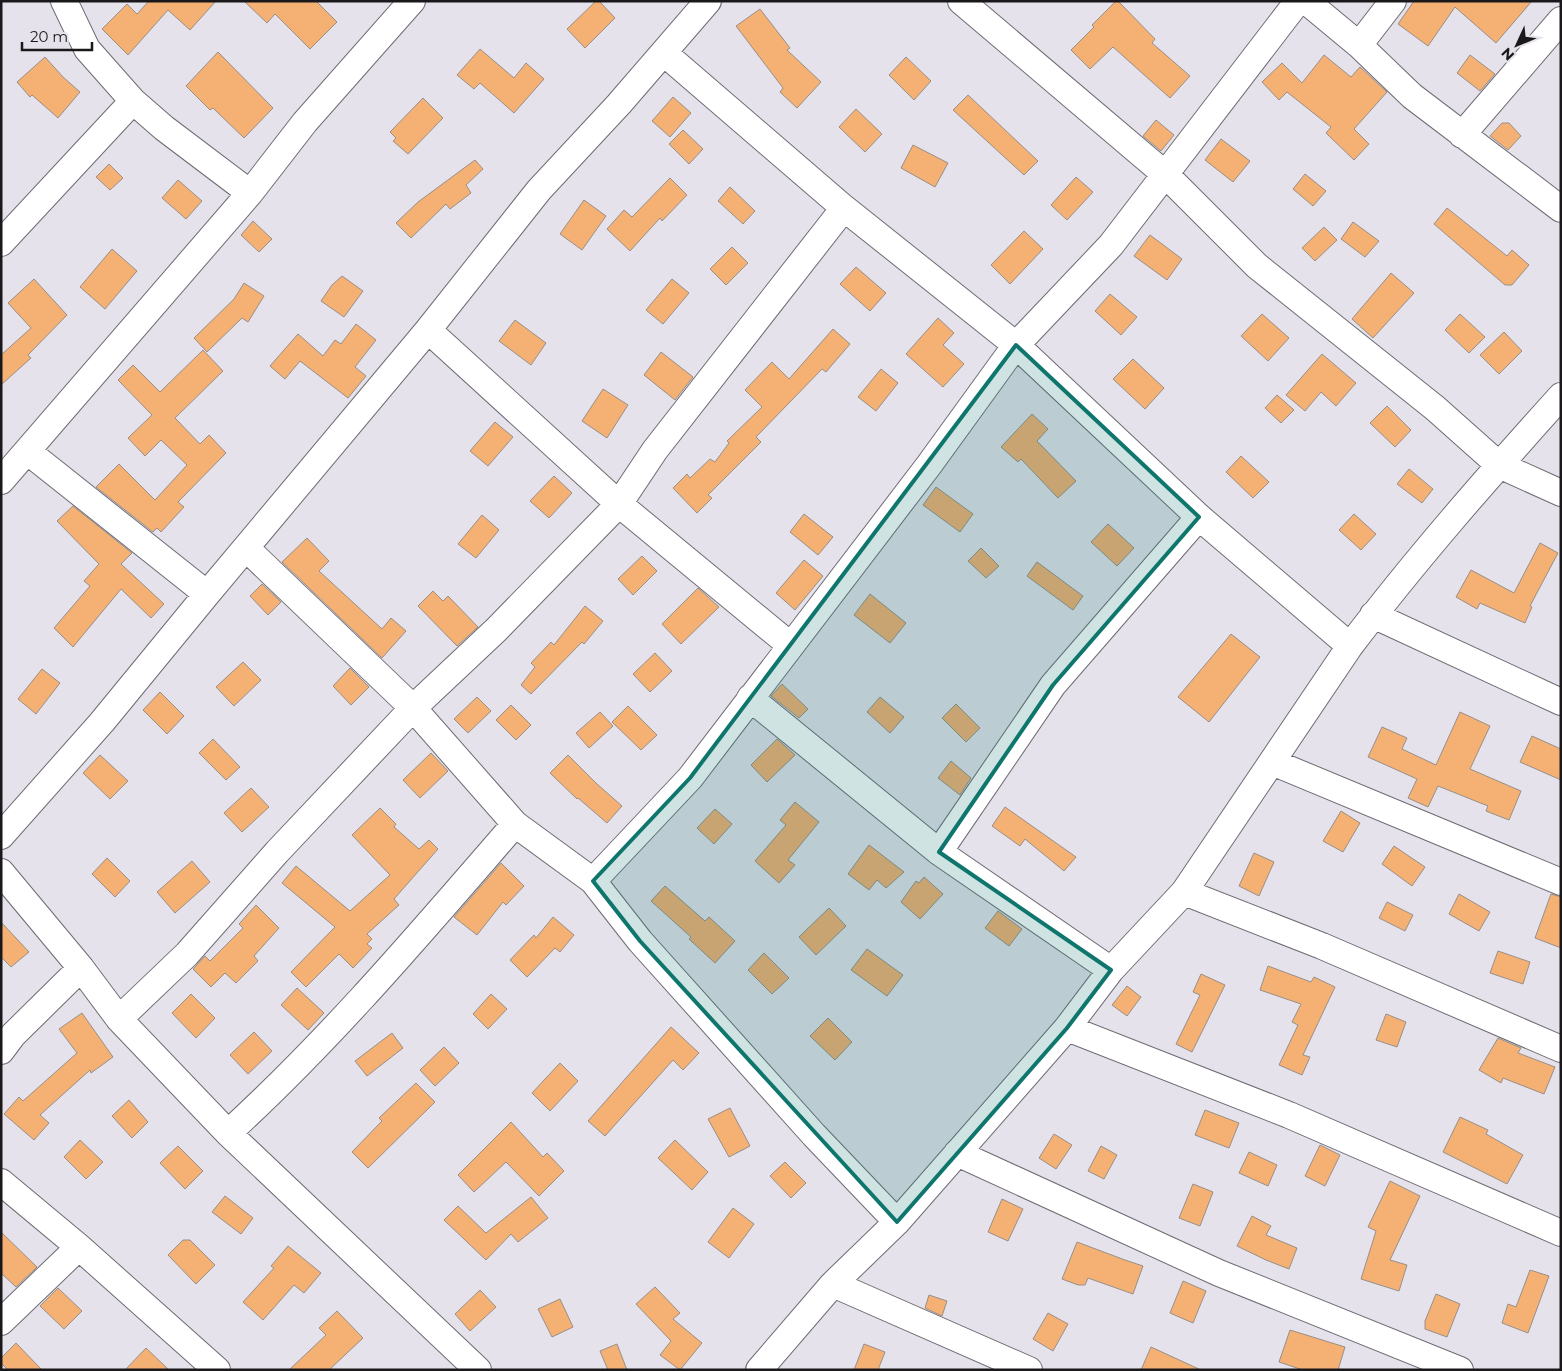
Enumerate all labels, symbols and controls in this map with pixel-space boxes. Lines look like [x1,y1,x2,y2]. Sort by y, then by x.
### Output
scale bar [22,20,92,52]
north arrow [1492,20,1542,70]
text: 20 m [30,27,68,46]
text: N [1497,44,1518,64]

